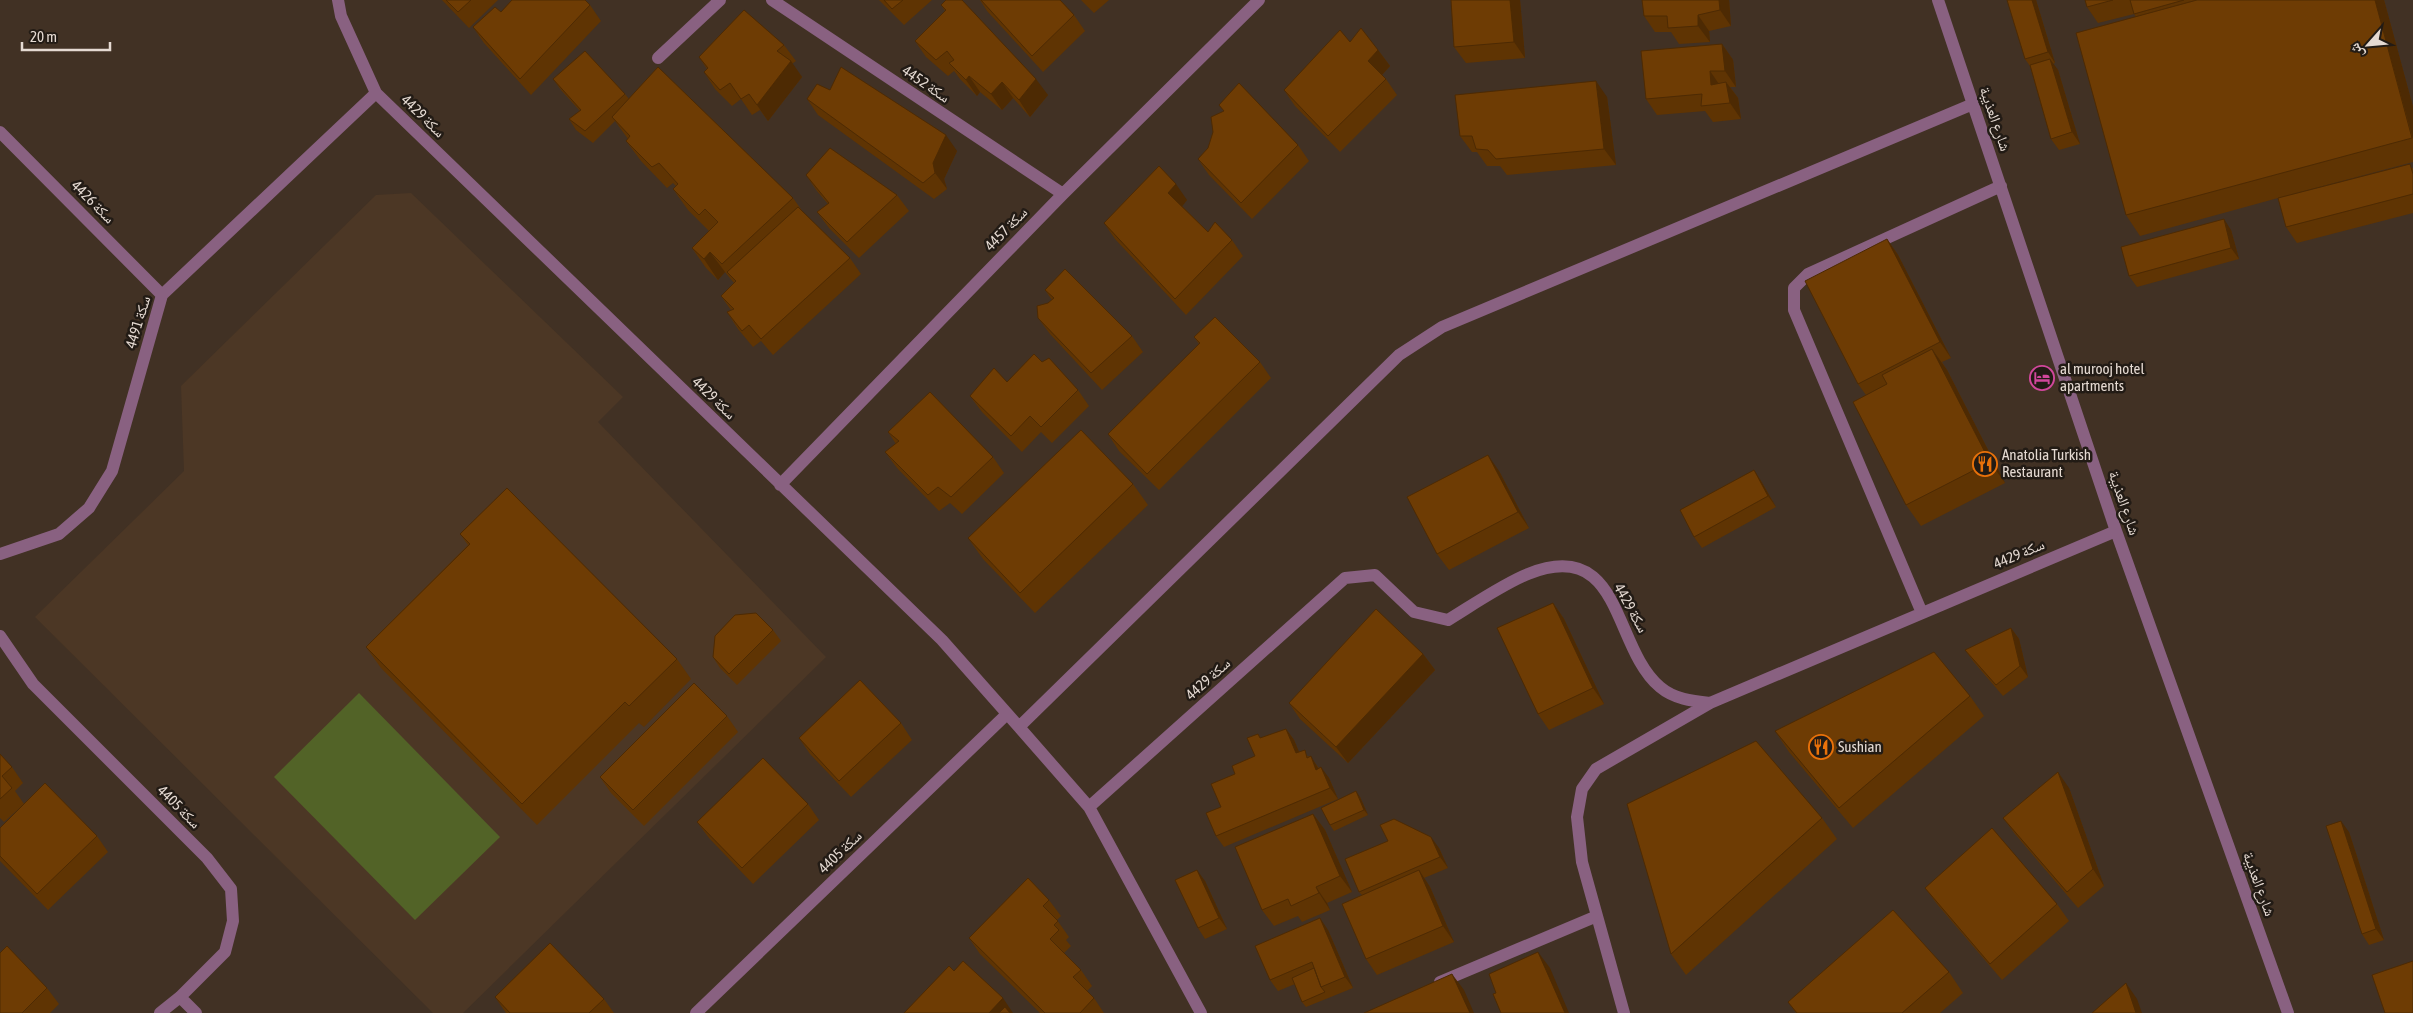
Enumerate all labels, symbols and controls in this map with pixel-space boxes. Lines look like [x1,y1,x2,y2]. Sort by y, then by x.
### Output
scale bar [22,20,110,52]
north arrow [2343,20,2393,70]
text: 20 m [30,28,57,45]
text: ش [2346,40,2368,61]
street label: سكة 4452 [899,61,953,106]
street label: شارع العذيبة [1975,84,2014,154]
street label: سكة 4429 [398,91,449,141]
street label: سكة 4426 [68,177,118,227]
street label: سكة 4457 [981,203,1031,254]
street label: سكة 4491 [122,294,154,350]
place label: al murooj hotel apartments [2060,360,2144,394]
hotel icon: al murooj hotel apartments [2029,365,2055,391]
street label: سكة 4429 [689,373,740,423]
place label: Anatolia Turkish Restaurant [2002,446,2091,480]
restaurant icon: Anatolia Turkish Restaurant [1972,451,1998,477]
street label: شارع العذيبة [2104,468,2143,538]
street label: سكة 4429 [1991,535,2047,572]
street label: سكة 4429 [1611,580,1652,636]
street label: سكة 4429 [1182,654,1233,703]
restaurant icon: Sushian [1808,734,1834,760]
place label: Sushian [1838,738,1882,755]
street label: سكة 4405 [154,782,204,832]
street label: سكة 4405 [814,827,865,876]
street label: شارع العذيبة [2238,849,2279,919]

